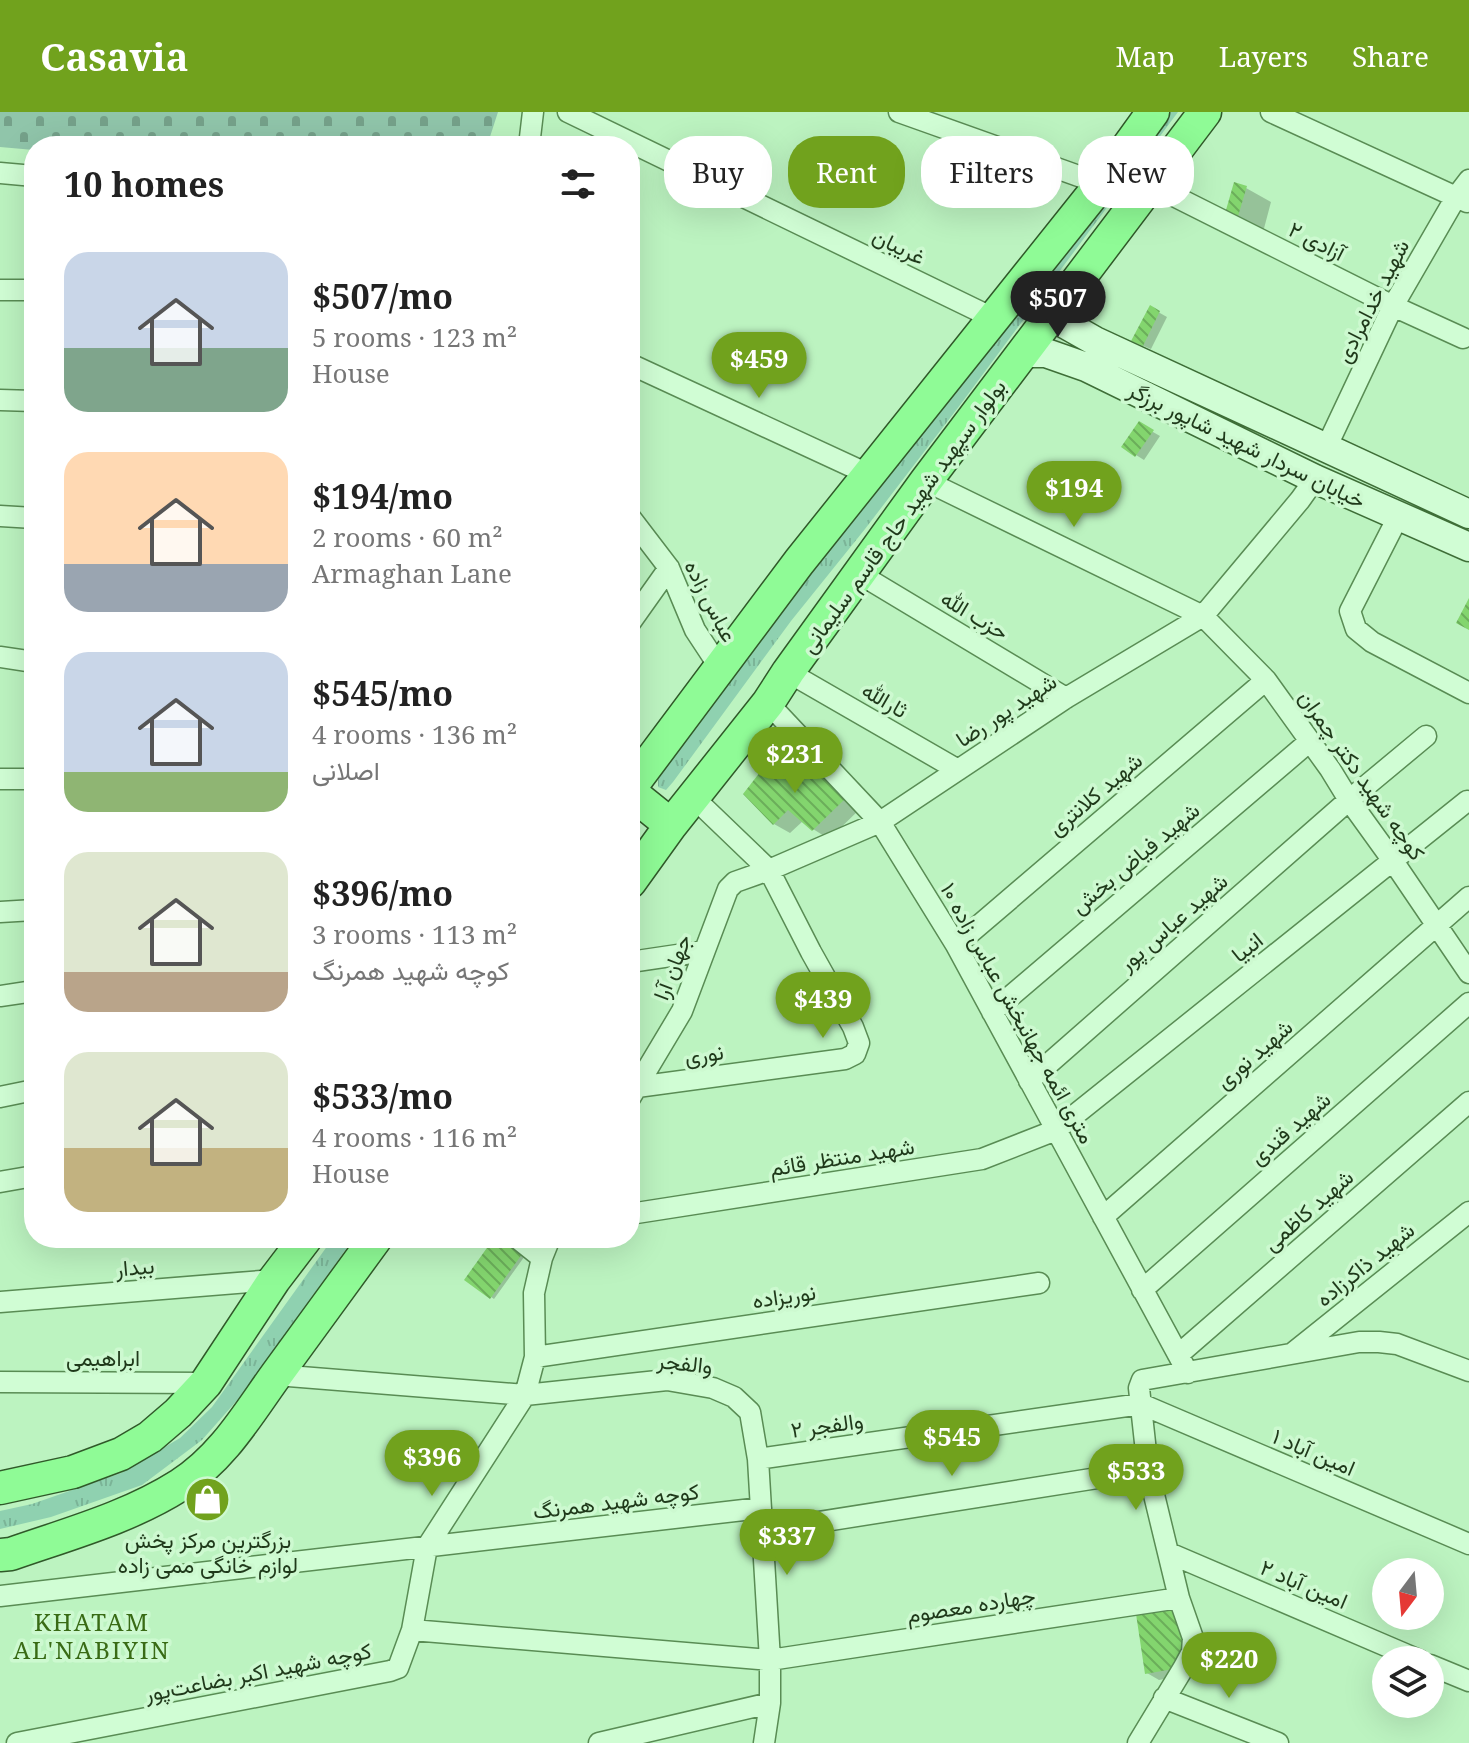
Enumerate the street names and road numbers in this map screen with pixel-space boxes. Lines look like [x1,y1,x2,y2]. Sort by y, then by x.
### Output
street label: آزادی ۲ [1284,213,1352,268]
street label: غریبان [868,220,931,271]
street label: شهید خدامرادی [1327,234,1415,368]
street label: بولوار سپهبد شهید حاج قاسم سلیمانی [792,372,1013,659]
street label: خیابان سردار شهید شاپور برزگر [1122,373,1371,516]
street label: عباس زاده [678,554,745,647]
street label: حزب الله [936,582,1015,646]
street label: شهید پور رضا [949,665,1062,754]
street label: ثارالله [857,674,914,724]
street label: کوچه شهید دکتر چمران [1292,683,1433,866]
street label: شهید کلانتری [1041,745,1148,842]
street label: شهید فیاض بخش [1064,795,1205,920]
street label: شهید عباس پور [1111,865,1234,978]
street label: ۱۰ متری ائمه جهانبخش عباس زاده [934,877,1103,1148]
street label: انبیا [1224,924,1269,968]
street label: جهان آرا [645,929,697,1004]
street label: شهید نوری [1208,1011,1298,1095]
street label: نوری [682,1035,725,1071]
street label: شهید قندی [1242,1084,1336,1171]
street label: شهید منتظر قائم [767,1130,917,1183]
street label: شهید کاظمی [1256,1162,1359,1257]
street label: شهید ذاکرزاده [1309,1214,1420,1312]
street label: بیدار [113,1249,156,1283]
street label: نوریزاده [750,1276,818,1314]
street label: ابراهیمی [66,1342,140,1372]
street label: والفجر [655,1344,714,1380]
street label: والفجر ۲ [789,1404,865,1444]
street label: ۱ امین آباد [1268,1420,1360,1482]
street label: کوچه شهید همرنگ [531,1475,701,1526]
street label: ۲ امین آباد [1256,1551,1353,1615]
street label: چهارده معصوم [904,1579,1037,1630]
street label: کوچه شهید اکبر بضاعت‌پور [141,1634,374,1709]

